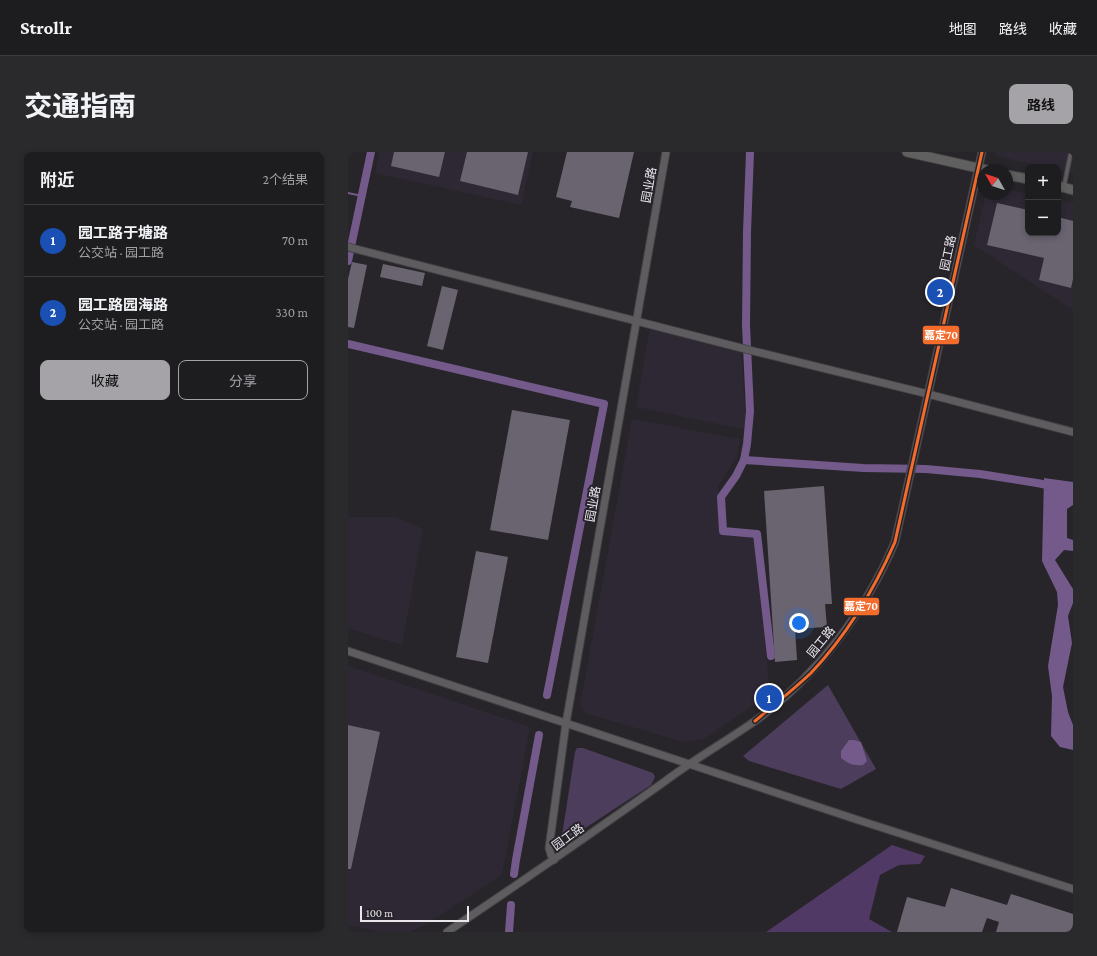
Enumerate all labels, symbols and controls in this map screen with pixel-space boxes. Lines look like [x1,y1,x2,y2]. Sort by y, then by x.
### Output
text: Strollr [20,17,72,38]
text: 地图 [949,21,977,37]
text: 路线 [999,21,1027,37]
text: 收藏 [1049,21,1077,37]
button: 路线 [1009,84,1073,124]
text: 交通指南 [24,91,136,122]
north arrow [977,164,1013,200]
map controls [1025,164,1061,236]
button: + [1025,164,1061,200]
street label: 园业路 [639,166,659,204]
text: 附近 [40,171,74,190]
text: 2个结果 [263,172,308,187]
button: − [1025,200,1061,236]
text: 园工路于塘路 [78,225,168,241]
text: 1 [51,233,55,248]
text: 70 m [282,233,308,248]
street label: 园工路 [937,234,959,272]
text: 公交站 · 园工路 [78,245,164,260]
pin: 2 [927,277,953,307]
text: 园工路园海路 [78,297,168,313]
text: 2 [50,305,56,320]
text: 330 m [275,305,308,320]
text: 公交站 · 园工路 [78,317,164,332]
line badge: 嘉定70 [922,325,960,345]
text: 嘉定70 [924,329,958,341]
button: 收藏 [40,360,170,400]
button: 分享 [178,360,308,400]
street label: 园业路 [583,485,603,523]
line badge: 嘉定70 [843,597,880,616]
text: 嘉定70 [844,600,878,612]
your location [789,613,809,633]
street label: 园工路 [804,624,838,660]
pin: 1 [756,683,782,713]
street label: 园工路 [549,821,587,853]
scale bar [360,904,469,923]
text: 100 m [366,907,393,919]

